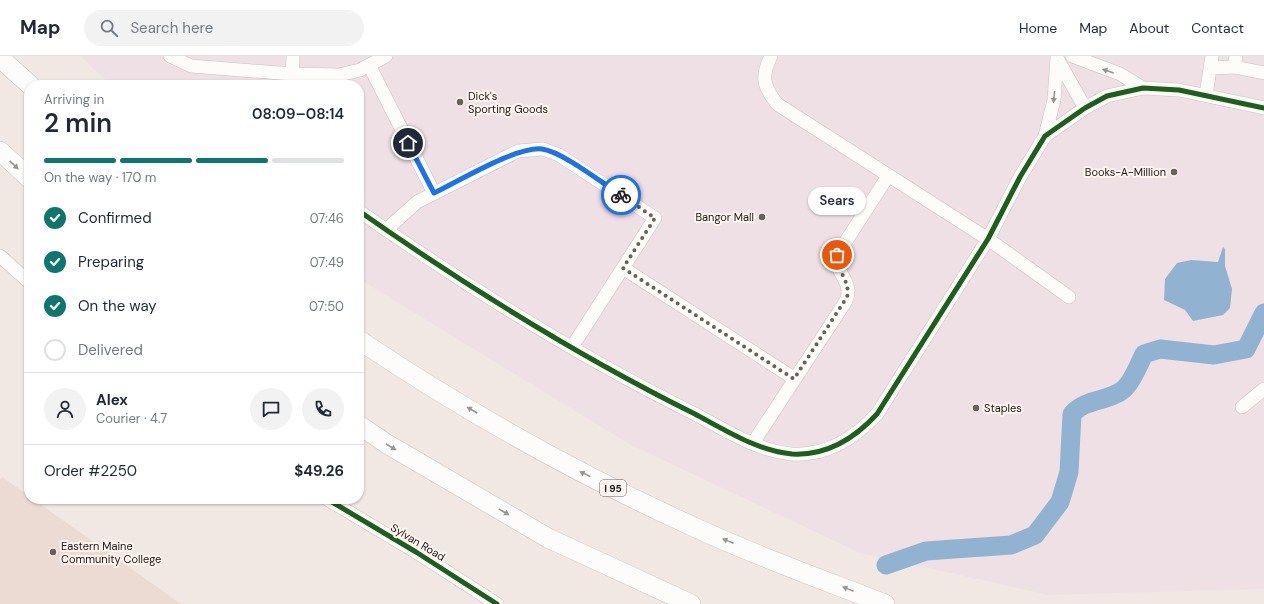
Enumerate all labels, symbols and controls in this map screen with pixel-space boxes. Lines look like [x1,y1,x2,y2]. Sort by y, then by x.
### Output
search box [84,10,364,46]
text: Map [20,15,60,40]
icon: search [98,17,120,39]
text: Search here [130,18,213,38]
text: Home [1019,19,1057,37]
text: Map [1079,19,1107,37]
text: About [1129,19,1169,37]
text: Contact [1191,19,1244,37]
one-way arrow [1102,67,1114,73]
place label: Dick's Sporting Goods [468,89,548,116]
text: Arriving in [44,91,104,108]
one-way arrow [1051,91,1057,103]
marker: Dick's Sporting Goods [455,97,465,107]
text: 08:09–08:14 [252,104,344,124]
text: 2 min [44,106,112,140]
pin [391,126,425,160]
icon: home [397,132,419,154]
one-way arrow [10,160,19,169]
place label: Books-A-Million [1085,165,1166,179]
marker: Books-A-Million [1169,167,1179,177]
text: On the way · 170 m [44,169,156,186]
courier [601,175,641,215]
icon: bike [610,184,632,206]
callout: Sears [808,187,866,215]
text: Sears [820,192,854,209]
icon: check [44,207,66,229]
text: Confirmed [78,208,152,228]
text: 07:46 [310,210,344,227]
place label: Bangor Mall [695,210,754,224]
marker: Bangor Mall [757,212,767,222]
pin [820,238,854,272]
icon: bag [826,244,848,266]
icon: check [44,251,66,273]
text: Preparing [78,252,144,272]
text: 07:49 [310,254,344,271]
icon: check [44,295,66,317]
text: On the way [78,296,157,316]
text: 07:50 [309,298,344,315]
text: Delivered [78,340,143,360]
button: person [44,388,86,430]
button: chat [250,388,292,430]
button: phone [302,388,344,430]
text: Alex [96,390,128,410]
place label: Staples [984,401,1022,415]
marker: Staples [971,403,981,413]
one-way arrow [466,407,477,414]
text: Courier · 4.7 [96,410,167,427]
one-way arrow [385,443,397,450]
text: Order #2250 [44,461,137,481]
text: $49.26 [294,461,344,481]
one-way arrow [579,471,590,477]
road number: I 95 [600,480,626,496]
one-way arrow [498,509,510,516]
street label: Sylvan Road [388,520,448,564]
one-way arrow [722,538,733,544]
place label: Eastern Maine Community College [61,539,161,566]
marker: Eastern Maine Community College [48,547,58,557]
one-way arrow [842,586,854,592]

